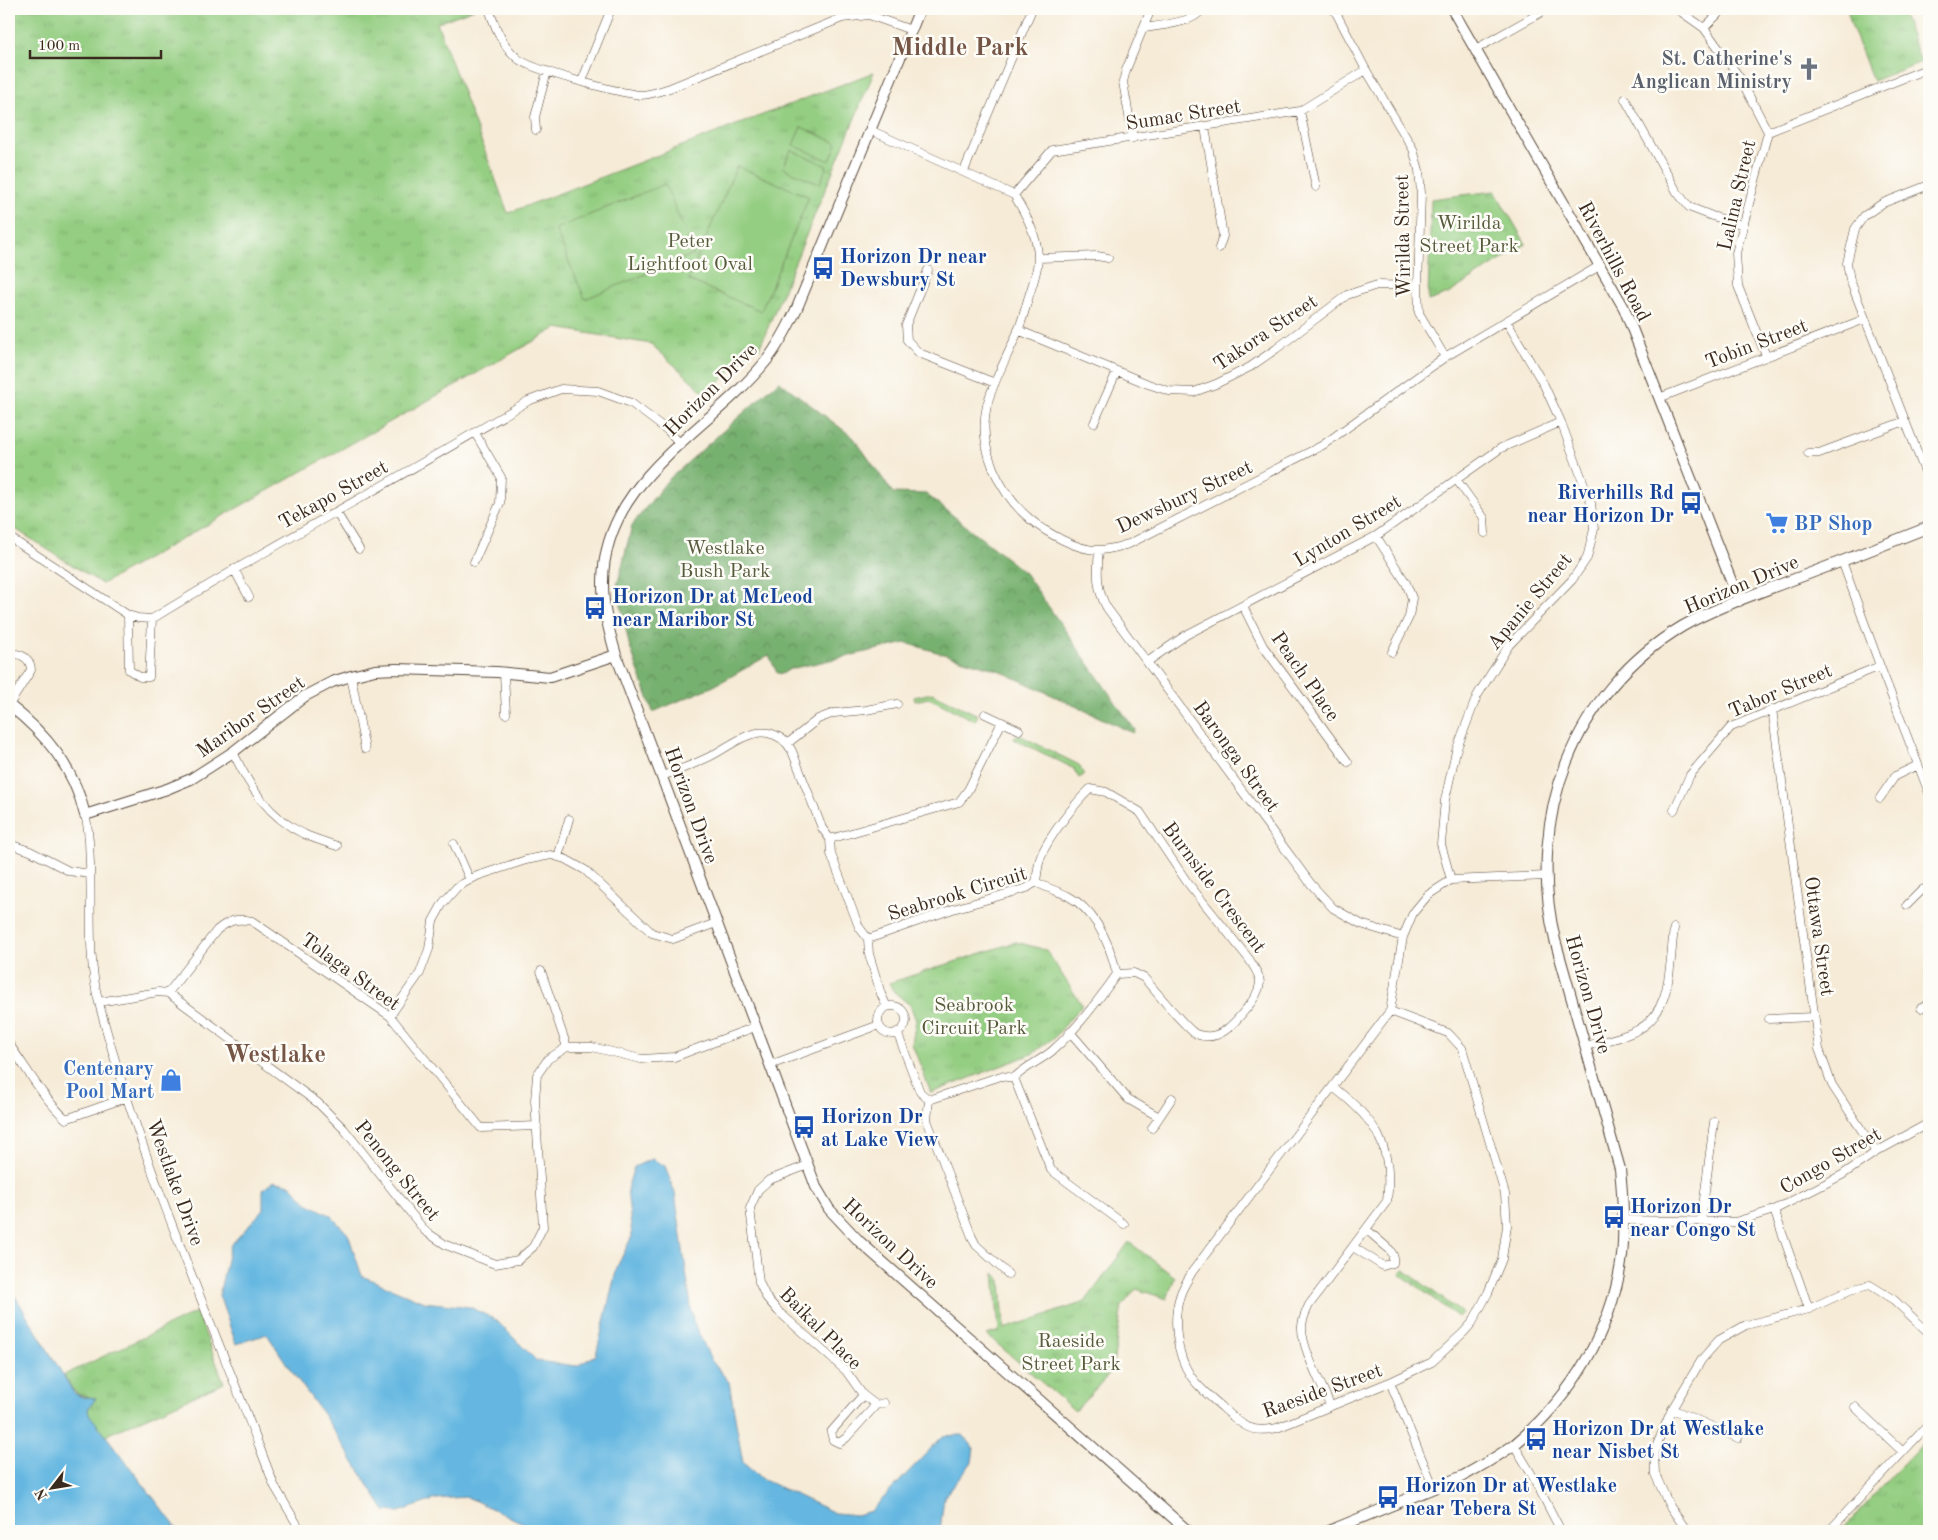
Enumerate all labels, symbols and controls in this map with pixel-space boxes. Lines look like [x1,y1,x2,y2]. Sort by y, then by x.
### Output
scale bar [30,28,161,60]
district label: Middle Park [891,36,1029,61]
text: 100 m [38,39,80,54]
place label: St. Catherine's Anglican Ministry [1631,50,1792,93]
church icon: St. Catherine's Anglican Ministry [1796,56,1822,82]
street label: Sumac Street [1124,97,1242,135]
street label: Lalina Street [1715,138,1760,253]
street label: Wirilda Street [1393,174,1415,298]
street label: Riverhills Road [1573,199,1653,325]
park label: Wirilda Street Park [1419,214,1519,257]
park label: Peter Lightfoot Oval [627,232,753,275]
place label: Horizon Dr near Dewsbury St [840,248,987,291]
bus stop icon: Horizon Dr near Dewsbury St [810,255,836,281]
street label: Takora Street [1211,292,1322,376]
street label: Tobin Street [1703,316,1811,374]
street label: Horizon Drive [661,340,762,441]
street label: Tekapo Street [276,458,392,534]
street label: Dewsbury Street [1114,458,1256,538]
place label: Riverhills Rd near Horizon Dr [1527,484,1674,527]
bus stop icon: Riverhills Rd near Horizon Dr [1678,490,1704,516]
street label: Lynton Street [1291,492,1405,571]
supermarket icon: BP Shop [1764,510,1790,536]
place label: BP Shop [1794,515,1872,535]
park label: Westlake Bush Park [680,539,770,582]
street label: Apanie Street [1484,550,1577,654]
street label: Horizon Drive [1682,553,1802,619]
place label: Horizon Dr at McLeod near Maribor St [612,588,813,631]
bus stop icon: Horizon Dr at McLeod near Maribor St [582,595,608,621]
street label: Peach Place [1266,629,1342,725]
street label: Tabor Street [1726,661,1835,723]
street label: Maribor Street [193,673,309,762]
street label: Baronga Street [1189,698,1282,816]
street label: Horizon Drive [660,745,720,867]
street label: Burnside Crescent [1158,819,1269,957]
street label: Seabrook Circuit [886,864,1030,926]
street label: Ottawa Street [1800,875,1836,997]
street label: Tolaga Street [296,930,403,1015]
street label: Horizon Drive [1561,933,1614,1056]
park label: Seabrook Circuit Park [921,996,1027,1039]
district label: Westlake [224,1043,326,1068]
place label: Centenary Pool Mart [63,1060,154,1103]
shop icon: Centenary Pool Mart [158,1067,184,1093]
place label: Horizon Dr at Lake View [821,1108,939,1151]
bus stop icon: Horizon Dr at Lake View [791,1114,817,1140]
street label: Westlake Drive [142,1117,206,1249]
street label: Penong Street [350,1117,443,1225]
street label: Congo Street [1777,1125,1885,1199]
street label: Horizon Drive [838,1195,941,1294]
place label: Horizon Dr near Congo St [1630,1198,1756,1241]
bus stop icon: Horizon Dr near Congo St [1601,1204,1627,1230]
street label: Baikal Place [775,1284,865,1374]
park label: Raeside Street Park [1021,1332,1121,1375]
street label: Raeside Street [1260,1361,1385,1423]
place label: Horizon Dr at Westlake near Nisbet St [1552,1420,1764,1463]
bus stop icon: Horizon Dr at Westlake near Nisbet St [1523,1426,1549,1452]
north arrow [28,1462,78,1512]
place label: Horizon Dr at Westlake near Tebera St [1405,1477,1617,1520]
bus stop icon: Horizon Dr at Westlake near Tebera St [1375,1484,1401,1510]
text: N [33,1486,50,1502]

